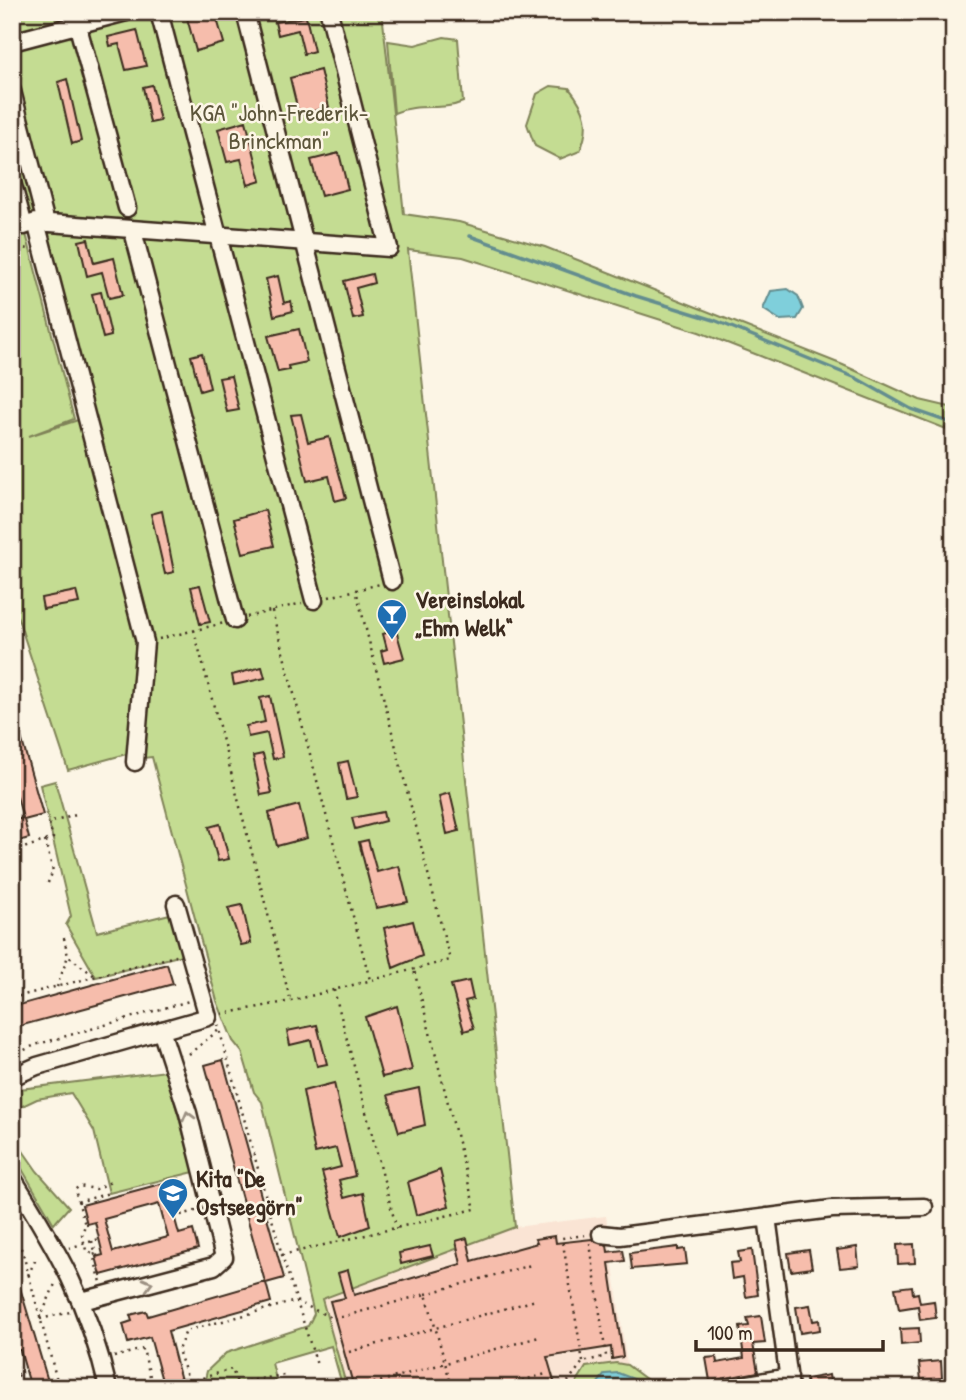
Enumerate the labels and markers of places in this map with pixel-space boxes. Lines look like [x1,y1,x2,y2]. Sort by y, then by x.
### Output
place label: Vereinslokal „Ehm Welk“ [415,583,525,643]
bar icon: Vereinslokal „Ehm Welk“ [375,597,409,641]
place label: Kita "De Ostseegörn" [196,1162,303,1223]
school or university icon: Kita "De Ostseegörn" [156,1176,190,1220]

